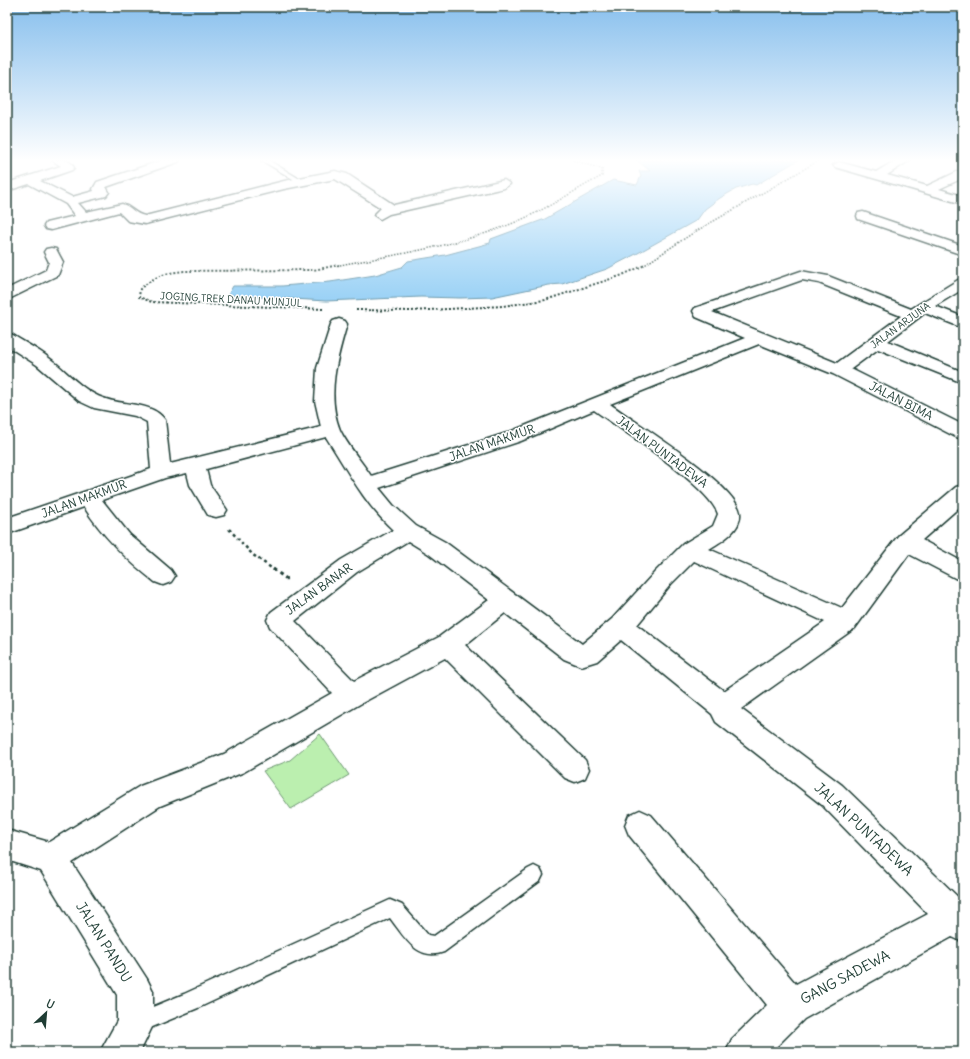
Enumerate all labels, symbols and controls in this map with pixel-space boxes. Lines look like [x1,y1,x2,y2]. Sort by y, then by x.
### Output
street label: JOGING TREK DANAU MUNJUL [160,289,303,310]
street label: JALAN ARJUNA [868,299,933,351]
street label: JALAN BIMA [867,378,936,423]
street label: JALAN PUNTADEWA [614,412,711,491]
street label: JALAN MAKMUR [447,421,537,464]
street label: JALAN MAKMUR [39,476,129,521]
street label: JALAN BANAR [283,559,355,618]
street label: JALAN PUNTADEWA [811,779,917,879]
street label: JALAN PANDU [72,898,136,986]
street label: GANG SADEWA [797,946,893,1008]
north arrow [26,993,66,1033]
text: U [44,996,57,1012]

